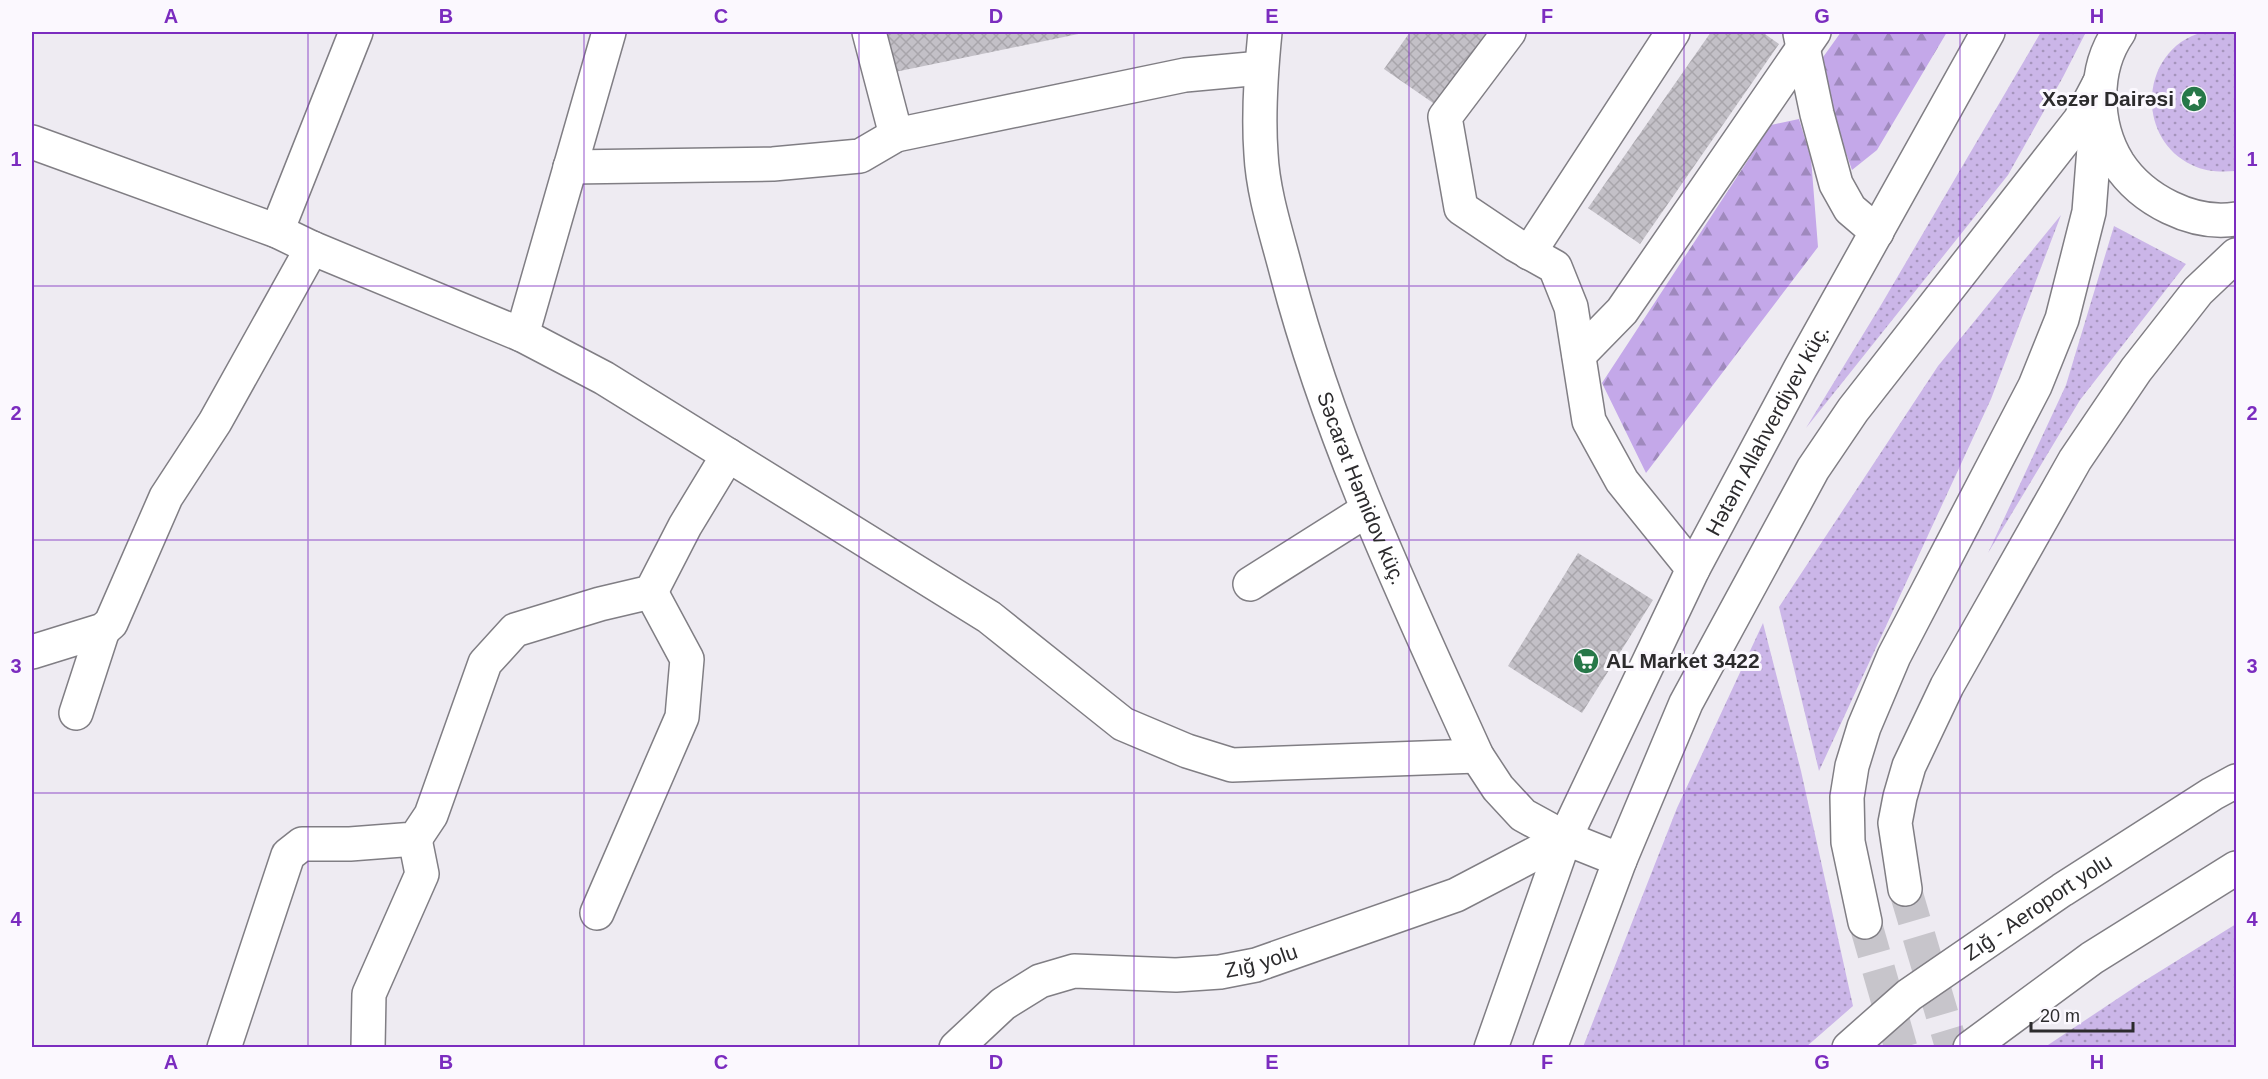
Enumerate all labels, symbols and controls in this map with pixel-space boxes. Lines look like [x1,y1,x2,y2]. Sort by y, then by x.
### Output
text: A [164,5,178,27]
text: B [439,5,453,27]
text: C [714,5,728,27]
text: D [989,5,1003,27]
text: E [1265,5,1279,27]
text: F [1541,5,1553,27]
text: G [1814,5,1830,27]
text: H [2090,5,2104,27]
place icon: Xəzər Dairəsi [2179,84,2209,114]
place label: Xəzər Dairəsi [2042,87,2174,110]
text: 1 [10,148,22,170]
text: 1 [2246,148,2258,170]
street label: Hətəm Allahverdiyev küç. [1701,321,1833,539]
street label: Səcarət Həmidov küç. [1313,389,1410,588]
text: 2 [10,402,22,424]
text: 2 [2246,402,2258,424]
supermarket icon: AL Market 3422 [1571,646,1601,676]
place label: AL Market 3422 [1606,649,1760,672]
text: 3 [10,655,22,677]
text: 3 [2246,655,2258,677]
street label: Zığ - Aeroport yolu [1960,849,2116,965]
text: 4 [10,908,22,930]
text: 4 [2246,908,2258,930]
street label: Zığ yolu [1223,939,1300,982]
scale bar [2031,995,2133,1033]
text: 20 m [2040,1006,2080,1026]
text: A [164,1051,178,1073]
text: B [439,1051,453,1073]
text: C [714,1051,728,1073]
text: D [989,1051,1003,1073]
text: E [1265,1051,1279,1073]
text: F [1541,1051,1553,1073]
text: G [1814,1051,1830,1073]
text: H [2090,1051,2104,1073]

